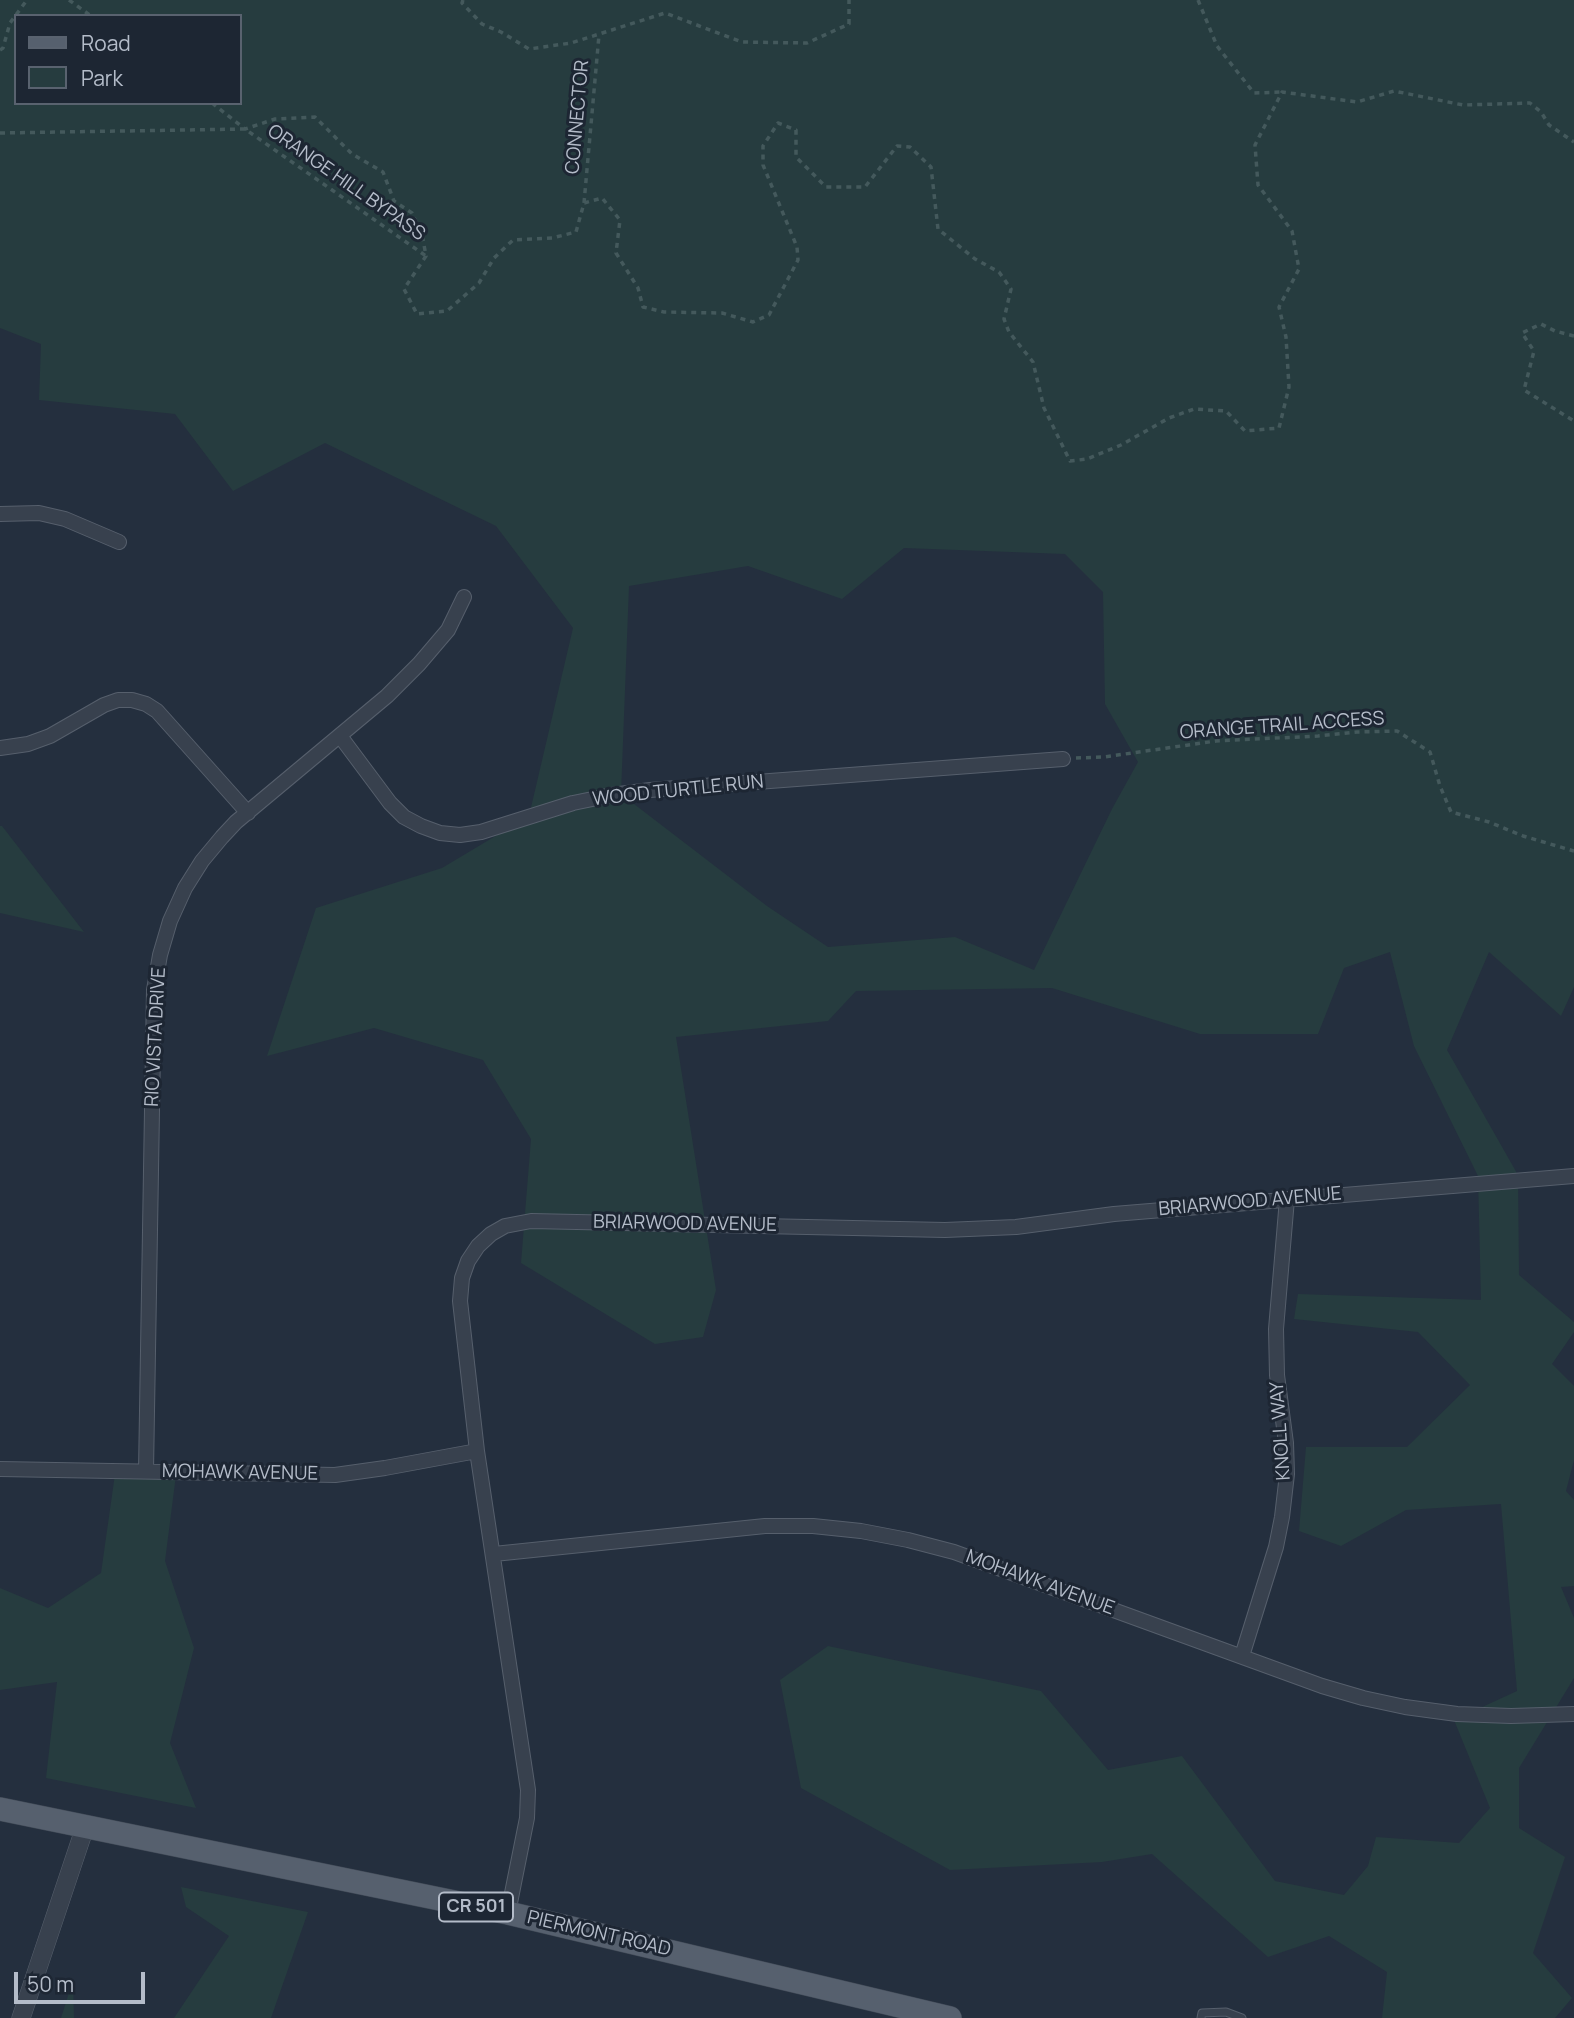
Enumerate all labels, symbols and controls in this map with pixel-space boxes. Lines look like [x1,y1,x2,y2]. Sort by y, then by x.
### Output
legend [14,14,242,105]
text: Road [81,29,131,57]
street label: CONNECTOR [562,59,594,175]
text: Park [81,64,123,92]
street label: ORANGE HILL BYPASS [263,120,429,246]
street label: ORANGE TRAIL ACCESS [1179,707,1385,745]
street label: WOOD TURTLE RUN [591,771,765,811]
street label: RIO VISTA DRIVE [141,967,171,1107]
street label: BRIARWOOD AVENUE [1158,1183,1342,1221]
street label: BRIARWOOD AVENUE [593,1211,777,1237]
street label: KNOLL WAY [1266,1381,1296,1481]
street label: MOHAWK AVENUE [162,1460,318,1486]
street label: MOHAWK AVENUE [963,1546,1117,1620]
road number: CR 501 [439,1893,513,1922]
street label: PIERMONT ROAD [525,1906,673,1962]
scale bar [18,1958,149,2002]
text: 50 m [27,1970,74,1998]

